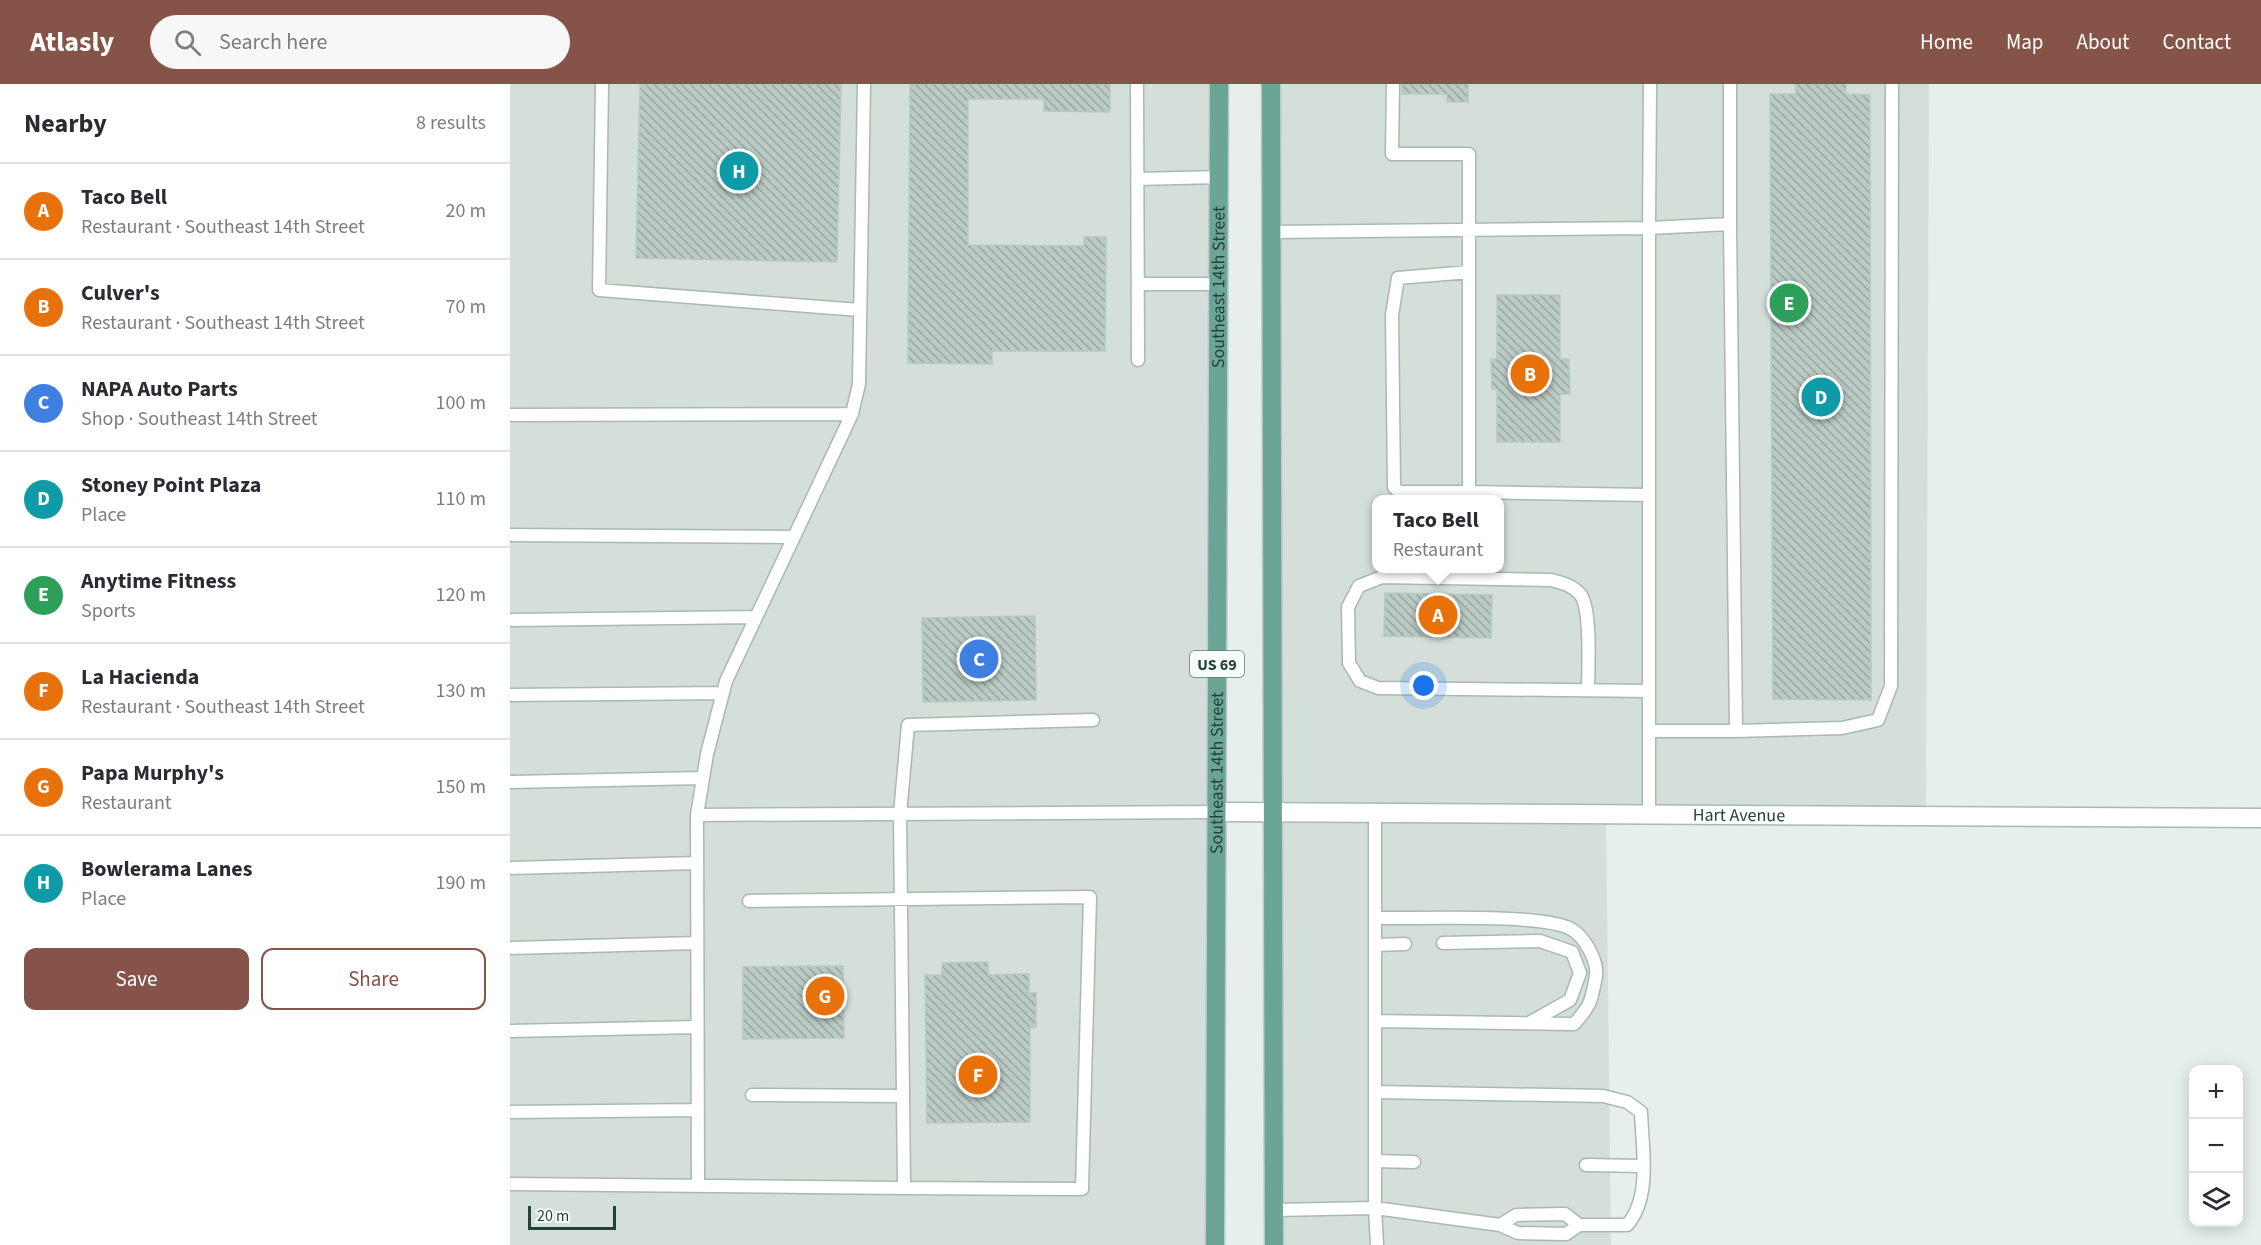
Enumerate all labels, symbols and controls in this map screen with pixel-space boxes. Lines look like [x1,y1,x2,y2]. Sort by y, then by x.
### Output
search box [150,15,570,69]
text: Atlasly [30,22,114,62]
icon: search [171,26,204,59]
text: Search here [219,26,328,58]
text: Home [1920,27,1973,57]
text: Map [2006,27,2044,57]
text: About [2077,27,2129,57]
text: Contact [2162,27,2231,57]
text: Nearby [24,105,107,142]
text: 8 results [416,109,486,137]
pin: H [720,148,758,194]
text: Taco Bell [81,181,167,213]
text: A [38,197,49,225]
text: 20 m [446,197,486,225]
street label: Southeast 14th Street [1206,206,1232,368]
text: Restaurant · Southeast 14th Street [81,213,365,241]
text: Culver's [81,277,160,309]
pin: E [1770,280,1808,326]
text: B [37,293,50,321]
text: 70 m [446,293,486,321]
text: Restaurant · Southeast 14th Street [81,309,365,337]
pin: B [1510,352,1550,396]
text: NAPA Auto Parts [81,373,238,405]
pin: D [1802,374,1840,420]
text: C [38,389,49,417]
text: 100 m [436,389,486,417]
text: Shop · Southeast 14th Street [81,405,318,433]
text: Stoney Point Plaza [81,469,261,501]
text: D [37,485,50,513]
text: 110 m [436,485,486,513]
popup [1372,495,1504,573]
text: Place [81,501,126,529]
text: Taco Bell [1393,504,1479,536]
text: Restaurant [1393,536,1483,564]
text: Anytime Fitness [81,565,236,597]
text: E [38,581,49,609]
text: 120 m [436,581,486,609]
pin: A [1418,592,1458,638]
text: Sports [81,597,136,625]
pin: C [960,636,998,682]
road number: US 69 [1190,651,1244,677]
text: La Hacienda [81,661,199,693]
your location [1409,671,1438,700]
text: F [38,677,49,705]
text: 130 m [436,677,486,705]
street label: Southeast 14th Street [1204,692,1230,854]
text: Restaurant · Southeast 14th Street [81,693,365,721]
text: Papa Murphy's [81,757,224,789]
text: G [37,773,50,801]
text: 150 m [436,773,486,801]
text: Restaurant [81,789,172,817]
street label: Hart Avenue [1693,803,1785,828]
text: Bowlerama Lanes [81,853,252,885]
text: H [37,869,50,897]
text: 190 m [436,869,486,897]
text: Place [81,885,126,913]
button: Save [24,948,249,1010]
button: Share [261,948,486,1010]
pin: G [806,974,844,1018]
pin: F [958,1052,998,1098]
map controls [2189,1065,2243,1227]
button: + [2189,1065,2243,1119]
button: − [2189,1119,2243,1173]
button: layers [2189,1173,2243,1227]
scale bar [528,1203,616,1230]
text: 20 m [537,1205,569,1227]

